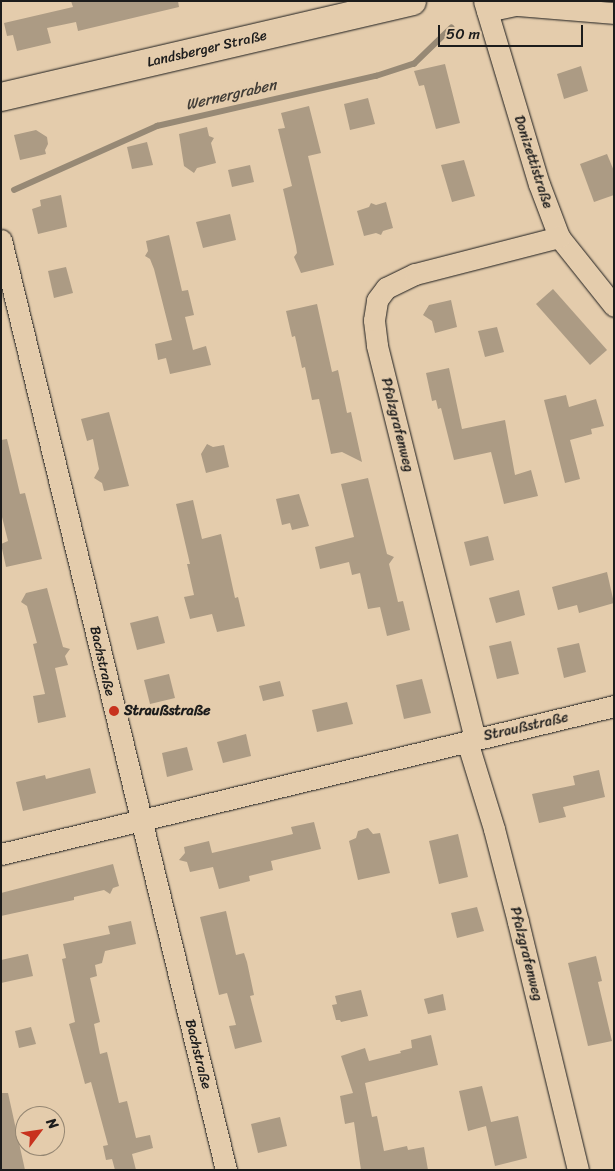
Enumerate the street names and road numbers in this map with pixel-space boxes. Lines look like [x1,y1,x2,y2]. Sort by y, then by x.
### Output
street label: Landsberger Straße [145,27,269,71]
street label: Donizettistraße [510,113,556,211]
street label: Pfalzgrafenweg [377,376,417,474]
street label: Bachstraße [86,624,118,698]
street label: Straußstraße [482,709,570,745]
street label: Pfalzgrafenweg [506,905,546,1003]
street label: Bachstraße [181,1017,215,1091]

